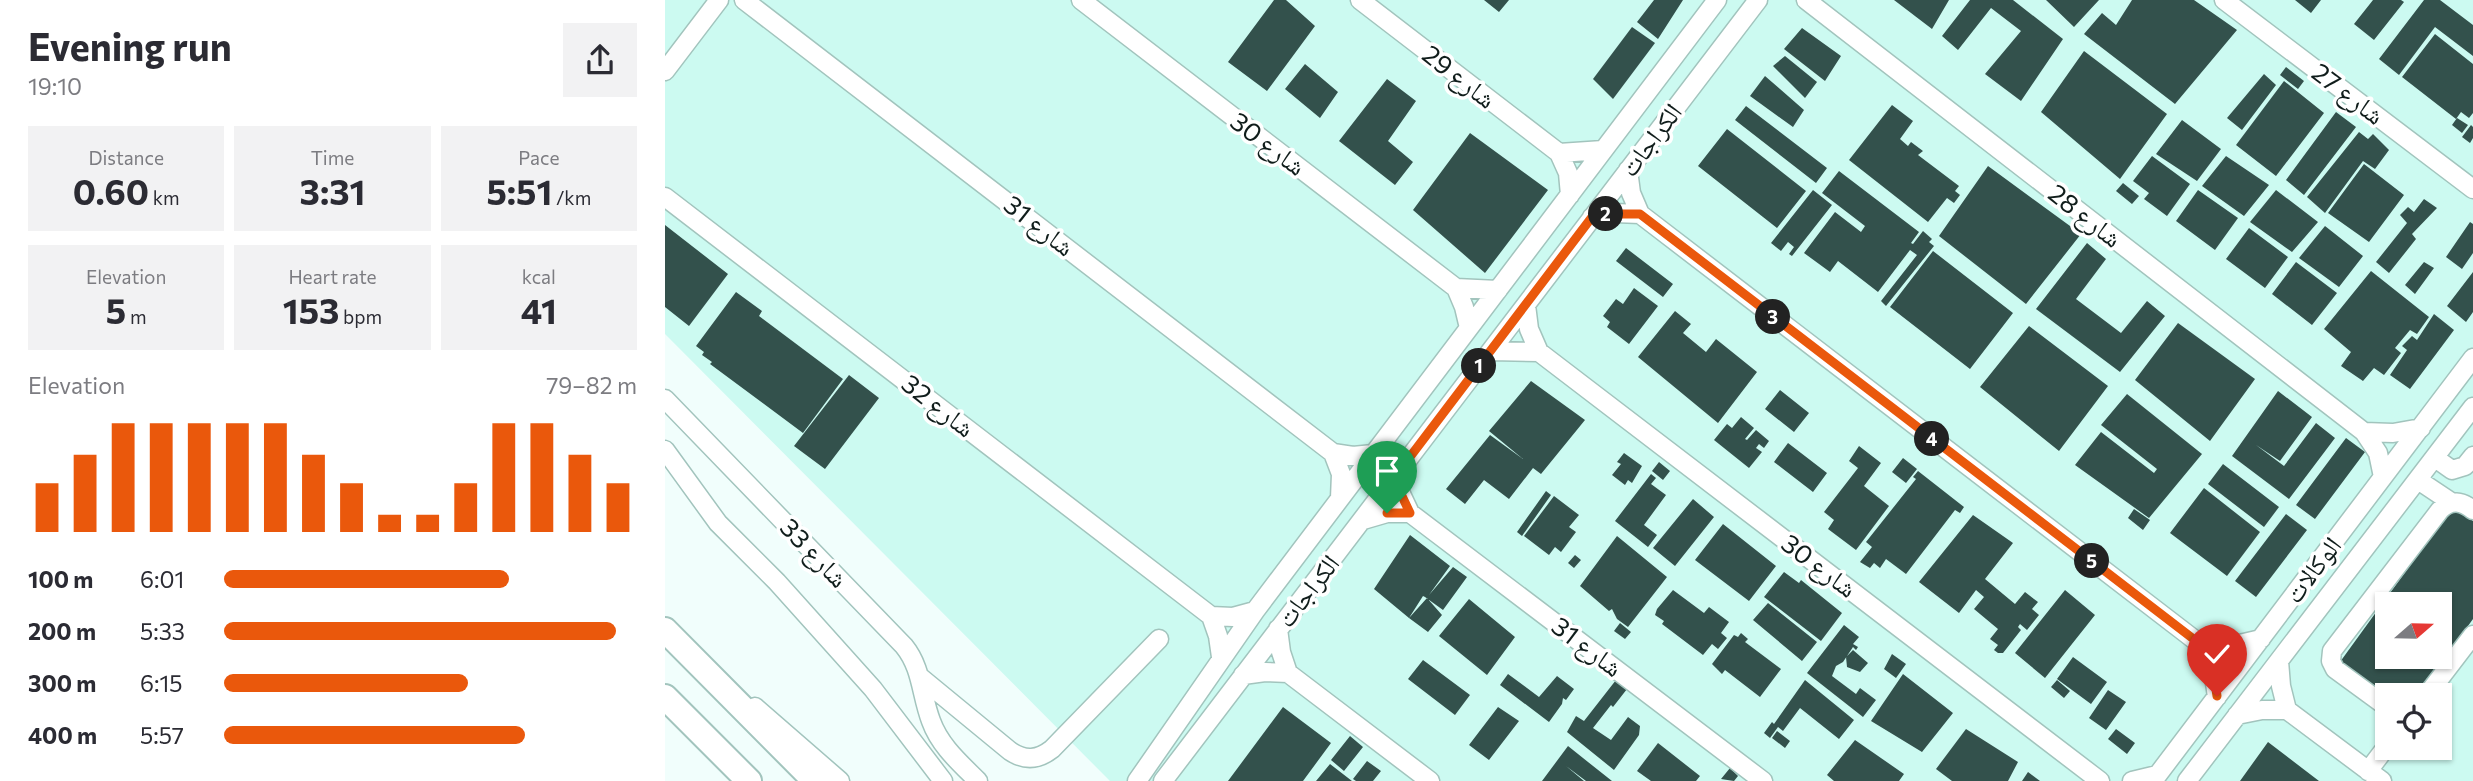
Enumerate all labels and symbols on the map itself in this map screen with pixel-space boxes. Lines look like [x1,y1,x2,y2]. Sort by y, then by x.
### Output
street label: شارع 29 [1416,38,1503,116]
street label: شارع 27 [2305,56,2391,132]
street label: الكراجات [1612,96,1688,182]
street label: شارع 30 [1224,104,1313,183]
street label: شارع 28 [2042,177,2129,255]
street label: شارع 31 [997,188,1081,263]
pin: 2 [1588,196,1623,232]
pin: 3 [1755,300,1791,334]
pin: 1 [1461,348,1497,384]
street label: شارع 32 [895,367,981,444]
pin: 4 [1915,422,1949,457]
pin [1357,441,1417,513]
street label: شارع 33 [773,511,855,594]
street label: شارع 30 [1775,526,1864,605]
street label: الوكالات [2277,530,2347,609]
pin: 5 [2075,544,2109,578]
street label: الكراجات [1269,548,1346,633]
north arrow [2375,592,2452,668]
street label: شارع 31 [1545,609,1629,684]
pin [2187,624,2247,696]

